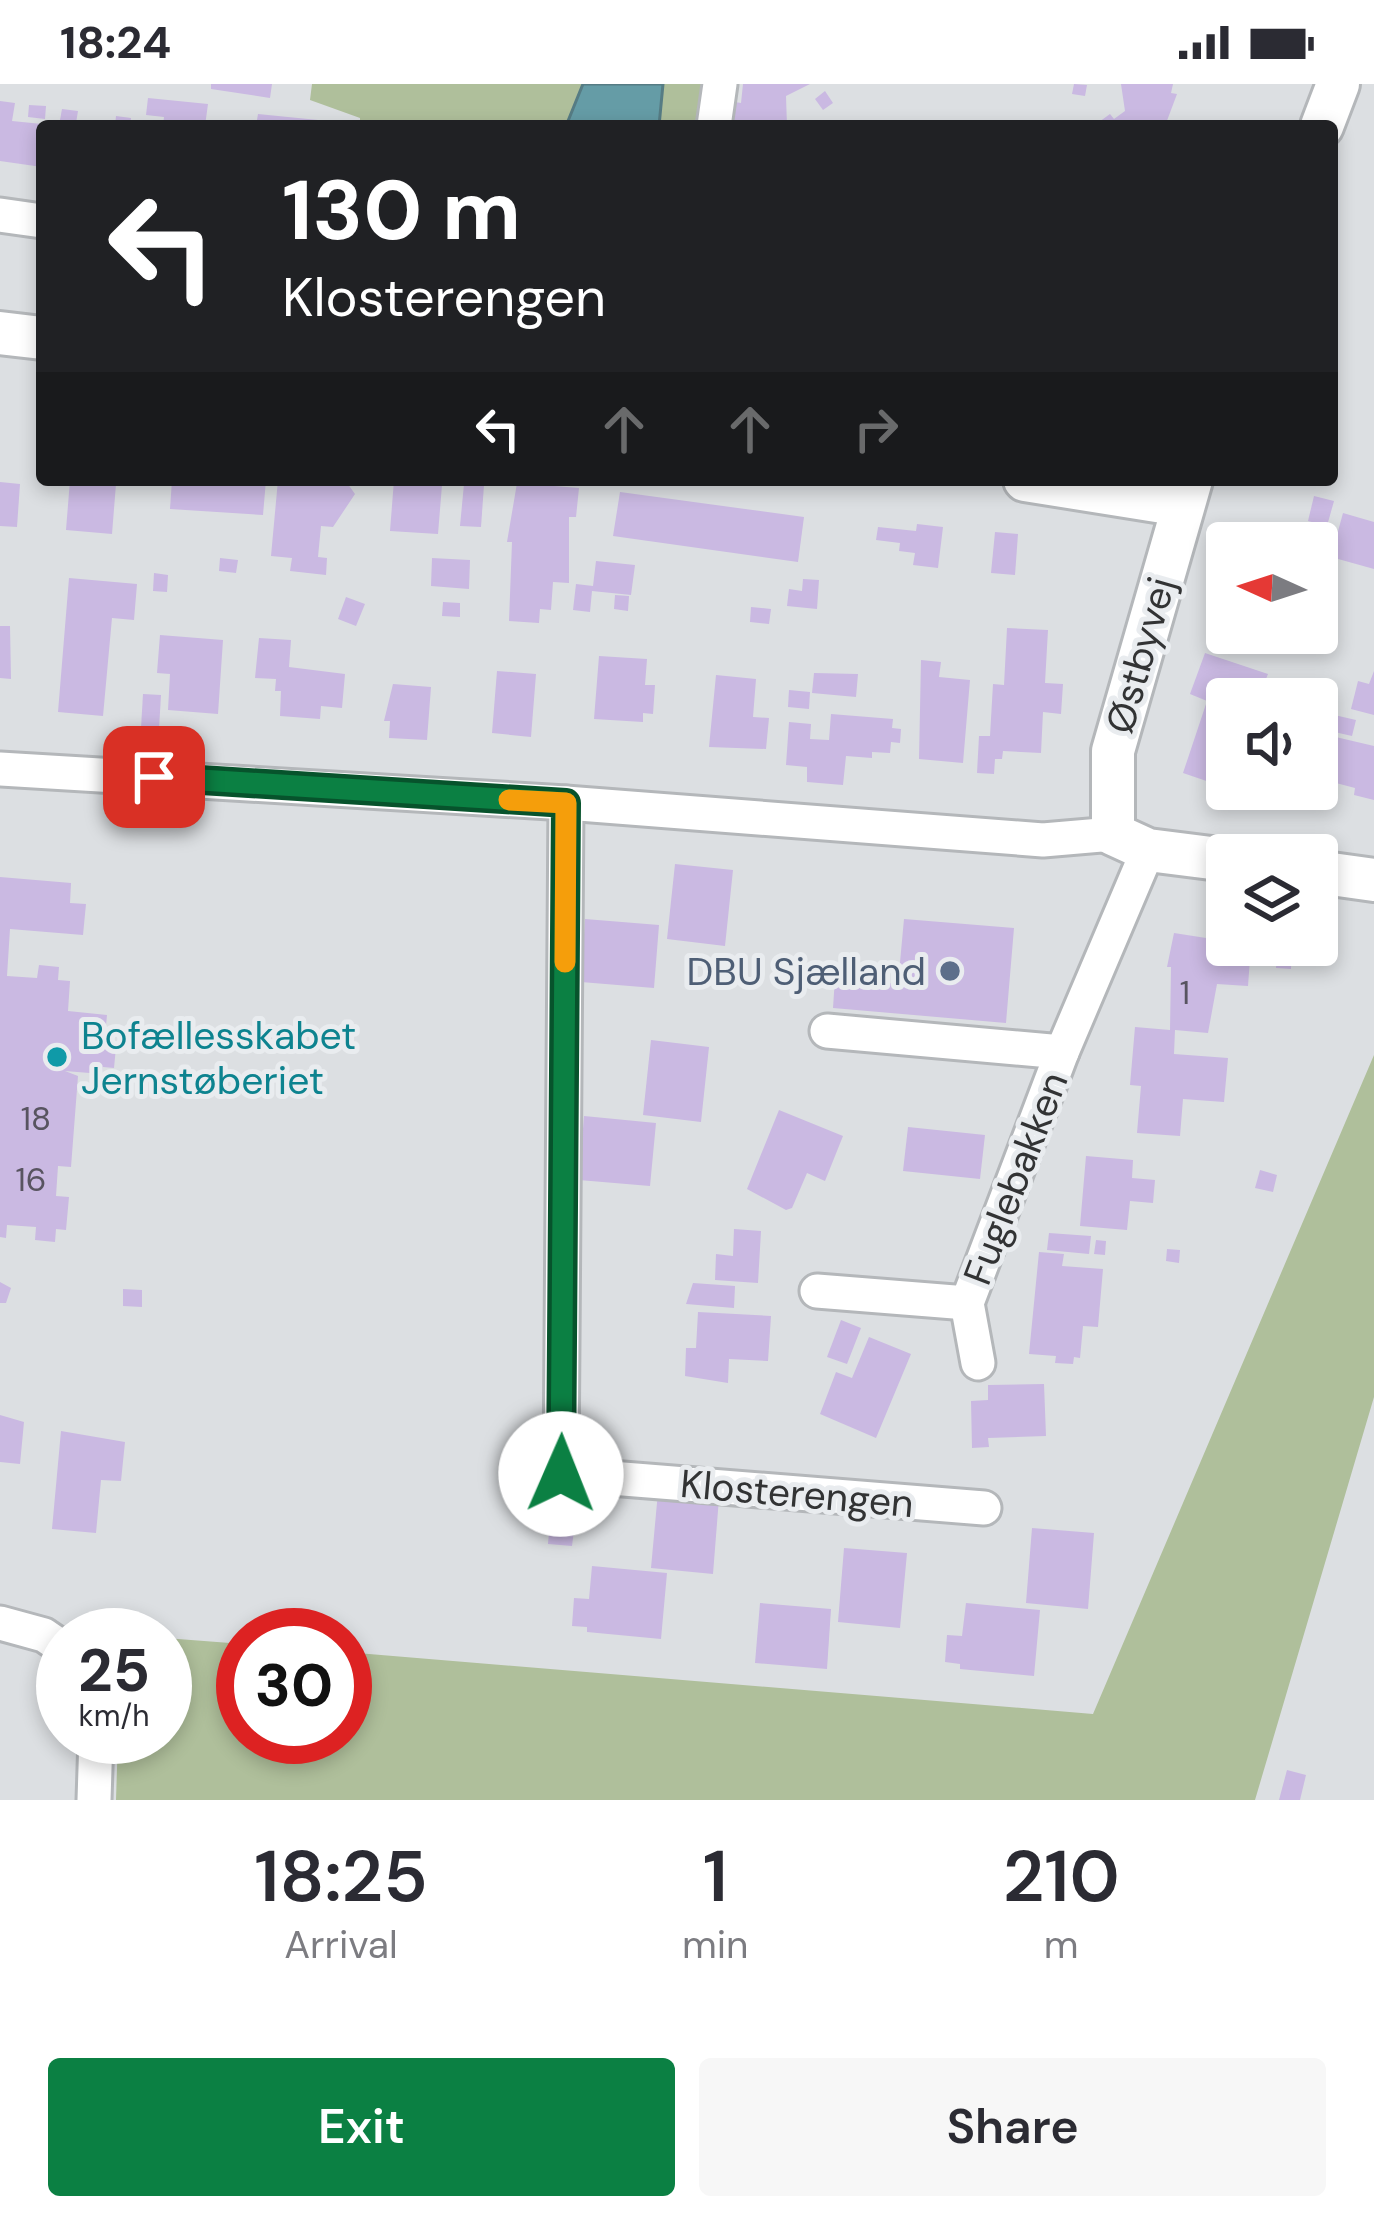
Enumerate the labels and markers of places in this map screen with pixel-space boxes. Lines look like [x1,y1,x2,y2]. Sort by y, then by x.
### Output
pin [103,726,205,828]
place label: DBU Sjælland [687,946,926,997]
marker: DBU Sjælland [937,958,963,984]
place label: Bofællesskabet Jernstøberiet [81,1010,356,1106]
marker: Bofællesskabet Jernstøberiet [44,1044,70,1070]

